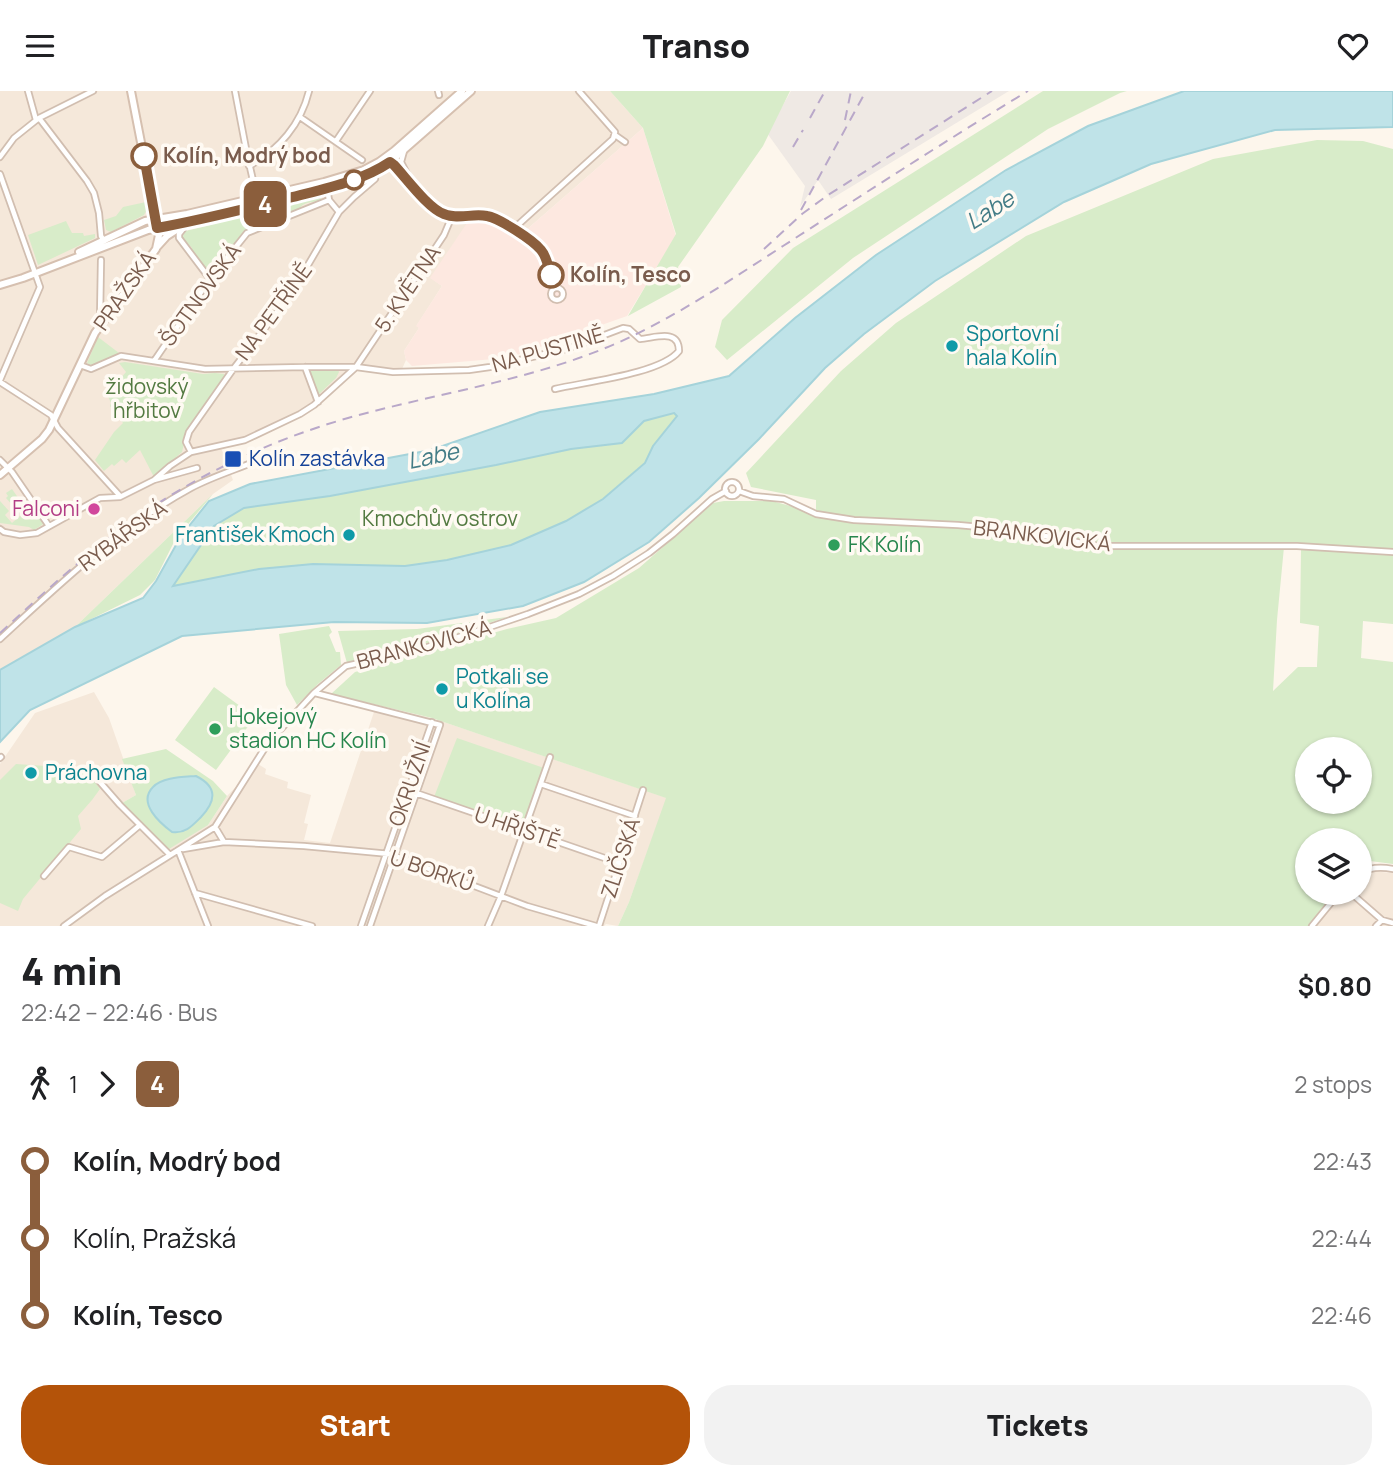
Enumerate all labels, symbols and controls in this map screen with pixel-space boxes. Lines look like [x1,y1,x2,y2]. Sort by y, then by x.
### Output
text: Transo [643,24,750,68]
icon: menu [21,27,59,65]
icon: heart [1334,27,1372,65]
place label: Kolín, Modrý bod [163,141,331,169]
marker: Kolín, Modrý bod [131,143,157,169]
unlabelled marker [344,170,364,190]
line badge: 4 [242,181,288,227]
water label: Labe [959,181,1021,236]
text: 4 [258,187,272,220]
street label: ŠOTNOVSKÁ [154,238,247,351]
street label: 5. KVĚTNA [368,240,446,337]
street label: PRAŽSKÁ [87,245,162,336]
street label: NA PETŘÍNĚ [228,257,318,366]
place label: Kolín, Tesco [570,260,691,288]
marker: Kolín, Tesco [538,262,564,288]
place label: Sportovní hala Kolín [966,319,1060,371]
street label: NA PUSTINĚ [488,320,607,378]
marker: Sportovní hala Kolín [944,338,960,354]
park label: židovský hřbitov [105,372,189,424]
water label: Labe [404,434,463,476]
place label: Kolín zastávka [249,444,385,472]
marker: Kolín zastávka [223,449,243,469]
place label: Falconi [12,494,80,522]
street label: RYBÁŘSKÁ [73,494,172,577]
marker: Falconi [86,501,102,517]
park label: Kmochův ostrov [362,504,518,532]
street label: BRANKOVICKÁ [972,513,1113,557]
place label: František Kmoch [175,520,335,548]
marker: František Kmoch [341,527,357,543]
place label: FK Kolín [848,530,921,558]
marker: FK Kolín [826,537,842,553]
street label: BRANKOVICKÁ [353,613,494,675]
place label: Potkali se u Kolína [456,662,549,714]
marker: Potkali se u Kolína [434,681,450,697]
place label: Hokejový stadion HC Kolín [229,702,386,754]
marker: Hokejový stadion HC Kolín [207,721,223,737]
map controls [1295,737,1372,905]
button: locate [1295,737,1372,814]
street label: OKRUŽNÍ [382,738,437,830]
place label: Práchovna [45,758,147,786]
marker: Práchovna [23,765,39,781]
street label: U HŘIŠTĚ [471,799,564,855]
street label: ZLIČSKÁ [594,814,646,901]
button: layers [1295,828,1372,905]
street label: U BORKŮ [386,843,478,898]
text: 4 min [21,944,122,996]
text: $0.80 [1298,968,1372,1004]
text: 22:42 – 22:46 · Bus [21,996,218,1028]
icon: walk [21,1065,59,1103]
icon: forward [88,1065,126,1103]
text: 4 [150,1067,165,1100]
text: 1 [69,1068,78,1100]
text: 2 stops [1294,1068,1372,1100]
text: Kolín, Modrý bod [73,1143,281,1179]
text: 22:43 [1313,1145,1372,1177]
text: Kolín, Pražská [73,1220,236,1256]
text: 22:44 [1312,1222,1372,1254]
text: Kolín, Tesco [73,1297,223,1333]
text: 22:46 [1311,1299,1372,1331]
button: Start [21,1385,690,1465]
button: Tickets [704,1385,1372,1465]

